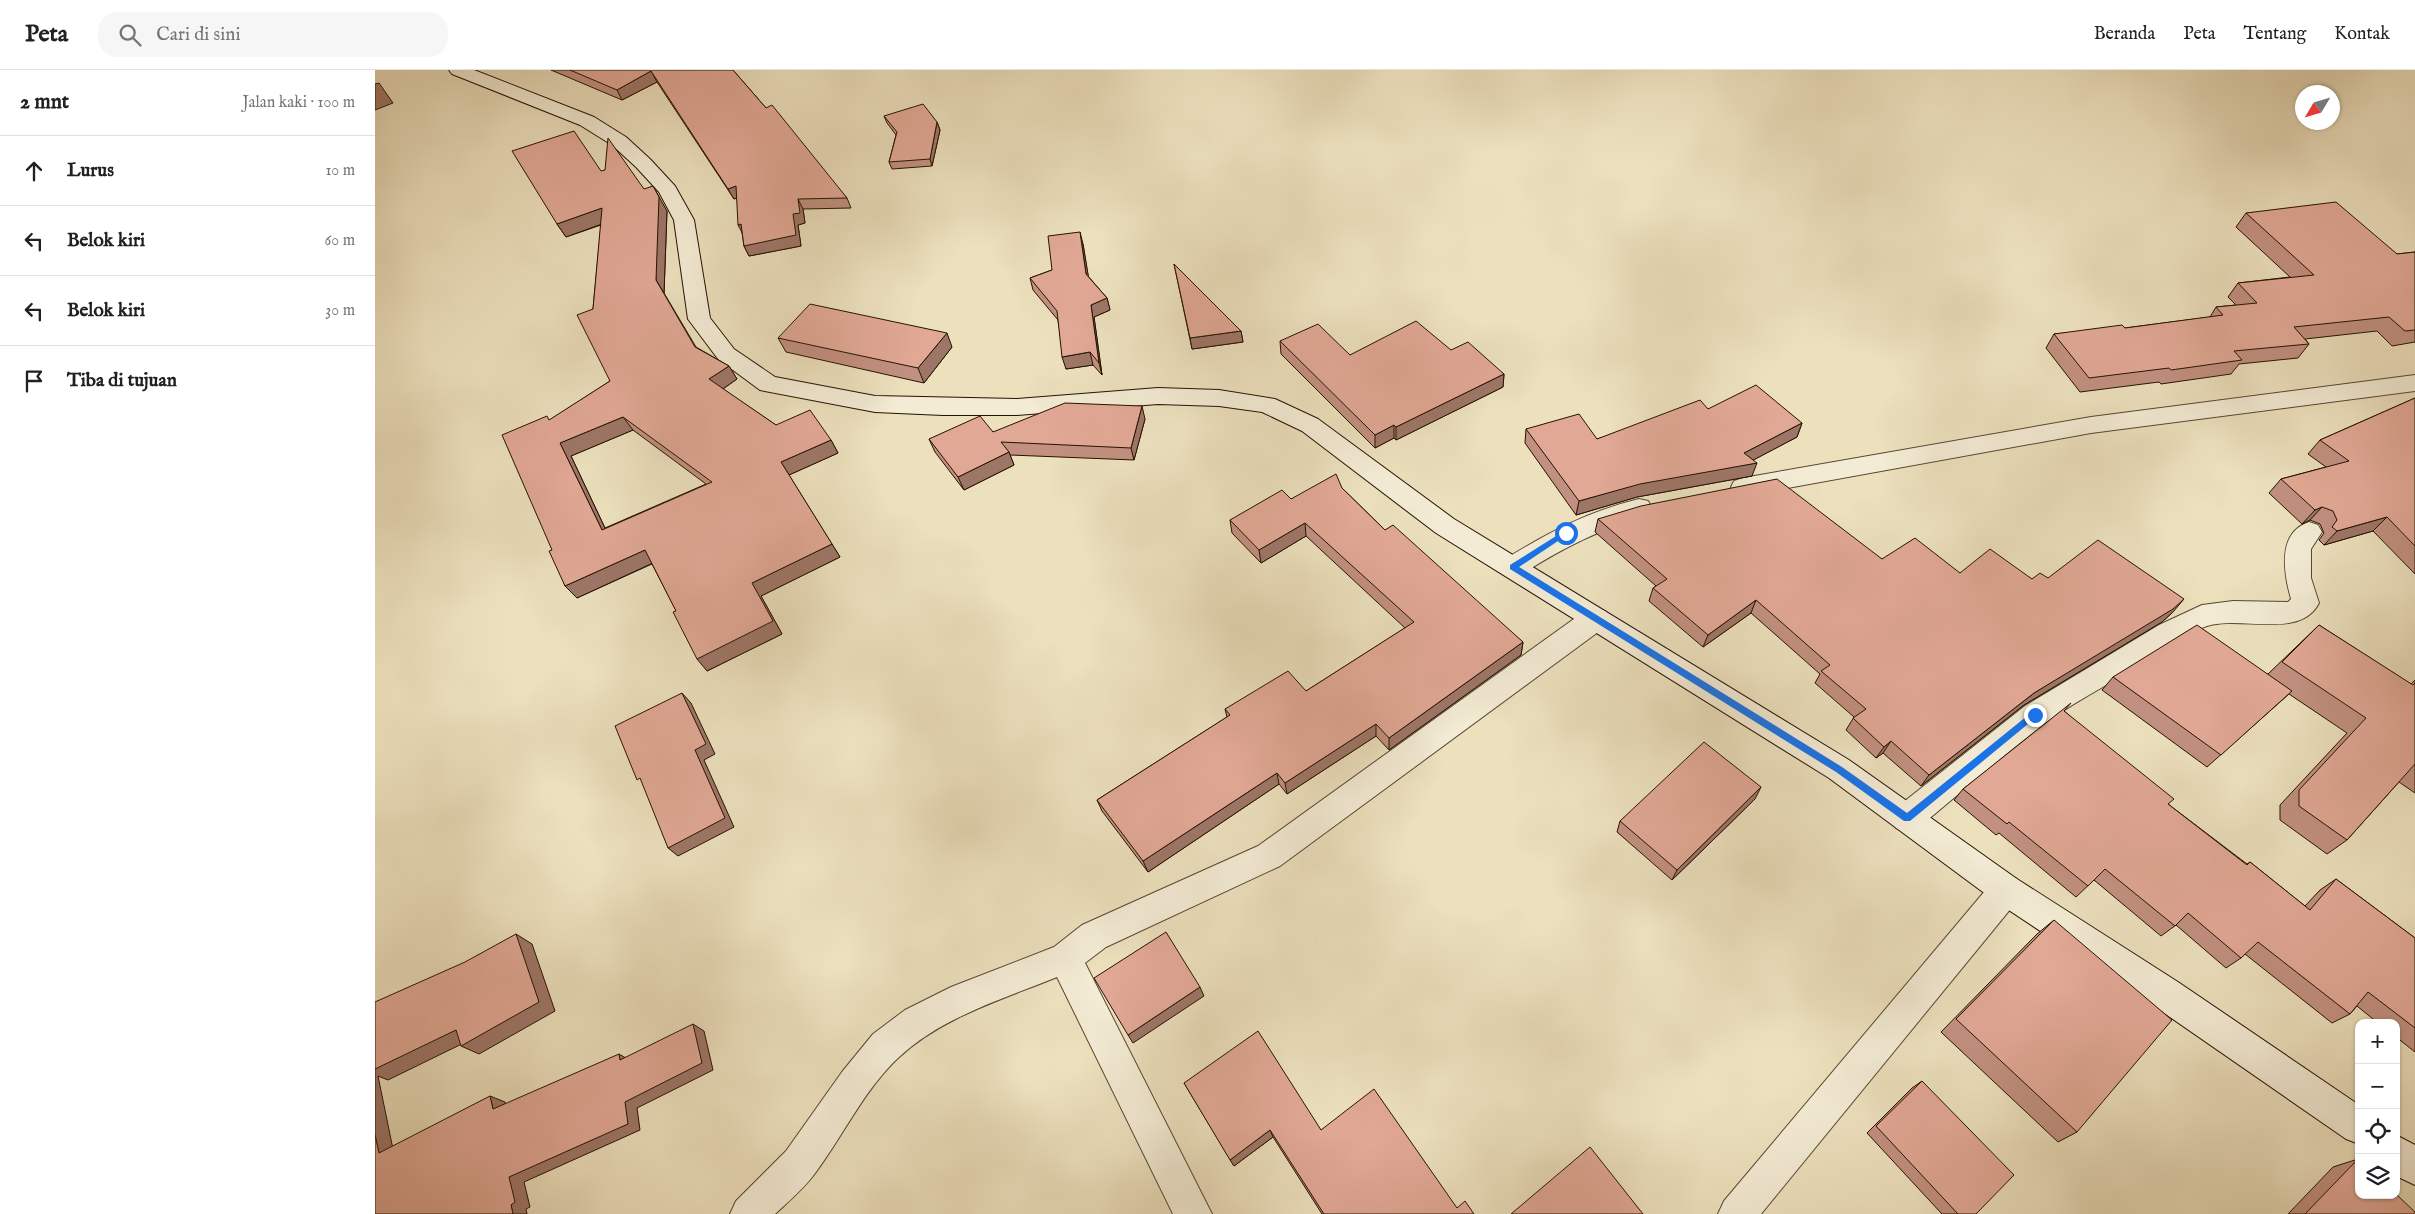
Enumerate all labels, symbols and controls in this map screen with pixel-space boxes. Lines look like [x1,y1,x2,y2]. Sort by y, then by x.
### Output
search box [98,12,448,57]
text: Peta [25,19,68,50]
icon: search [116,21,144,49]
text: Cari di sini [156,23,241,47]
text: Beranda [2094,23,2155,46]
text: Peta [2183,23,2216,46]
text: Tentang [2244,23,2306,46]
text: Kontak [2334,23,2390,46]
north arrow [2295,85,2340,130]
text: 2 mnt [20,89,69,116]
text: Jalan kaki · 100 m [242,93,355,113]
icon: ahead [20,157,48,185]
text: Lurus [67,159,114,183]
text: 10 m [325,161,355,181]
icon: left [20,227,48,255]
text: Belok kiri [67,229,145,253]
text: 60 m [325,231,355,251]
icon: left [20,297,48,325]
text: Belok kiri [67,299,145,323]
text: 30 m [325,301,355,321]
icon: arrive [20,367,48,395]
text: Tiba di tujuan [67,369,177,393]
route start [1555,522,1578,545]
route end [2024,704,2047,727]
map controls [2355,1019,2400,1199]
button: + [2355,1019,2400,1064]
button: − [2355,1064,2400,1109]
button: locate [2355,1109,2400,1154]
button: layers [2355,1154,2400,1199]

